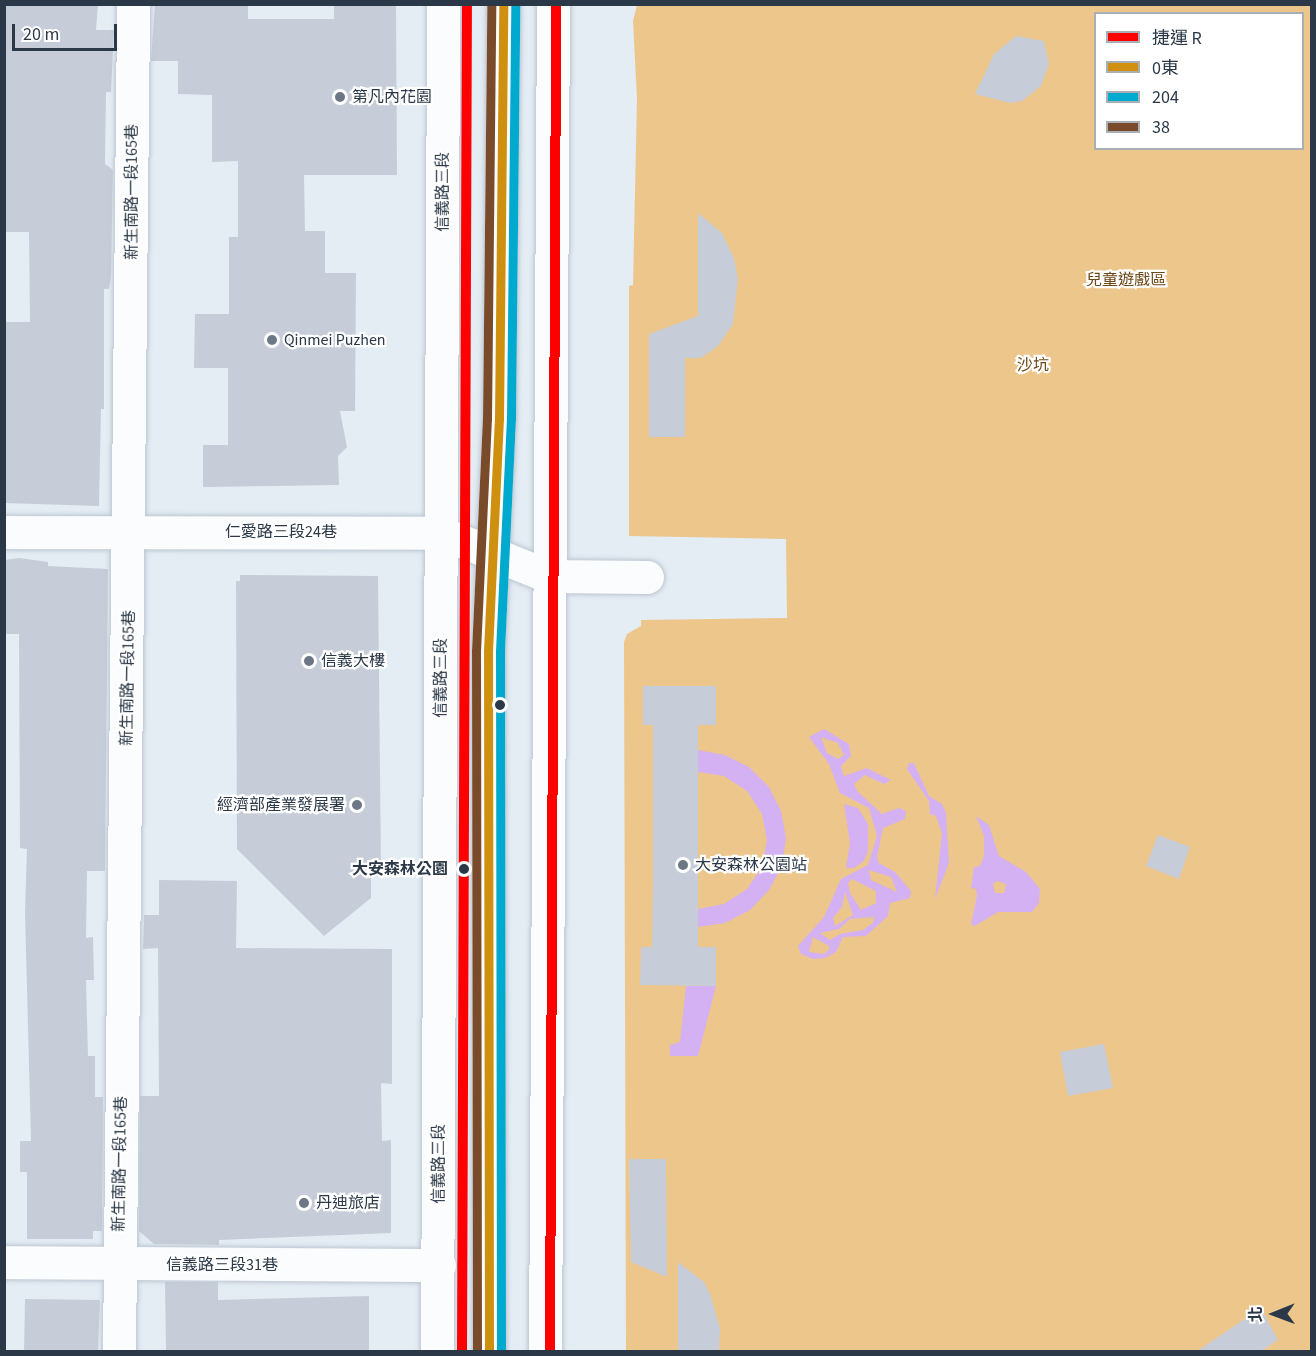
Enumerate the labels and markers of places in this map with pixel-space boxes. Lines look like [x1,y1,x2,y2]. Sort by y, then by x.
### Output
place label: 第凡內花園 [352,87,432,107]
marker: 第凡內花園 [333,90,347,104]
place label: Qinmei Puzhen [284,330,386,350]
marker: Qinmei Puzhen [265,333,279,347]
place label: 信義大樓 [321,651,385,671]
marker: 信義大樓 [302,654,316,668]
unlabelled marker [494,699,506,711]
place label: 經濟部產業發展署 [217,795,345,815]
marker: 經濟部產業發展署 [350,798,364,812]
place label: 大安森林公園站 [695,855,807,875]
marker: 大安森林公園 [453,858,475,880]
marker: 大安森林公園站 [676,858,690,872]
place label: 大安森林公園 [352,859,448,879]
place label: 丹迪旅店 [316,1193,380,1213]
marker: 丹迪旅店 [297,1196,311,1210]

